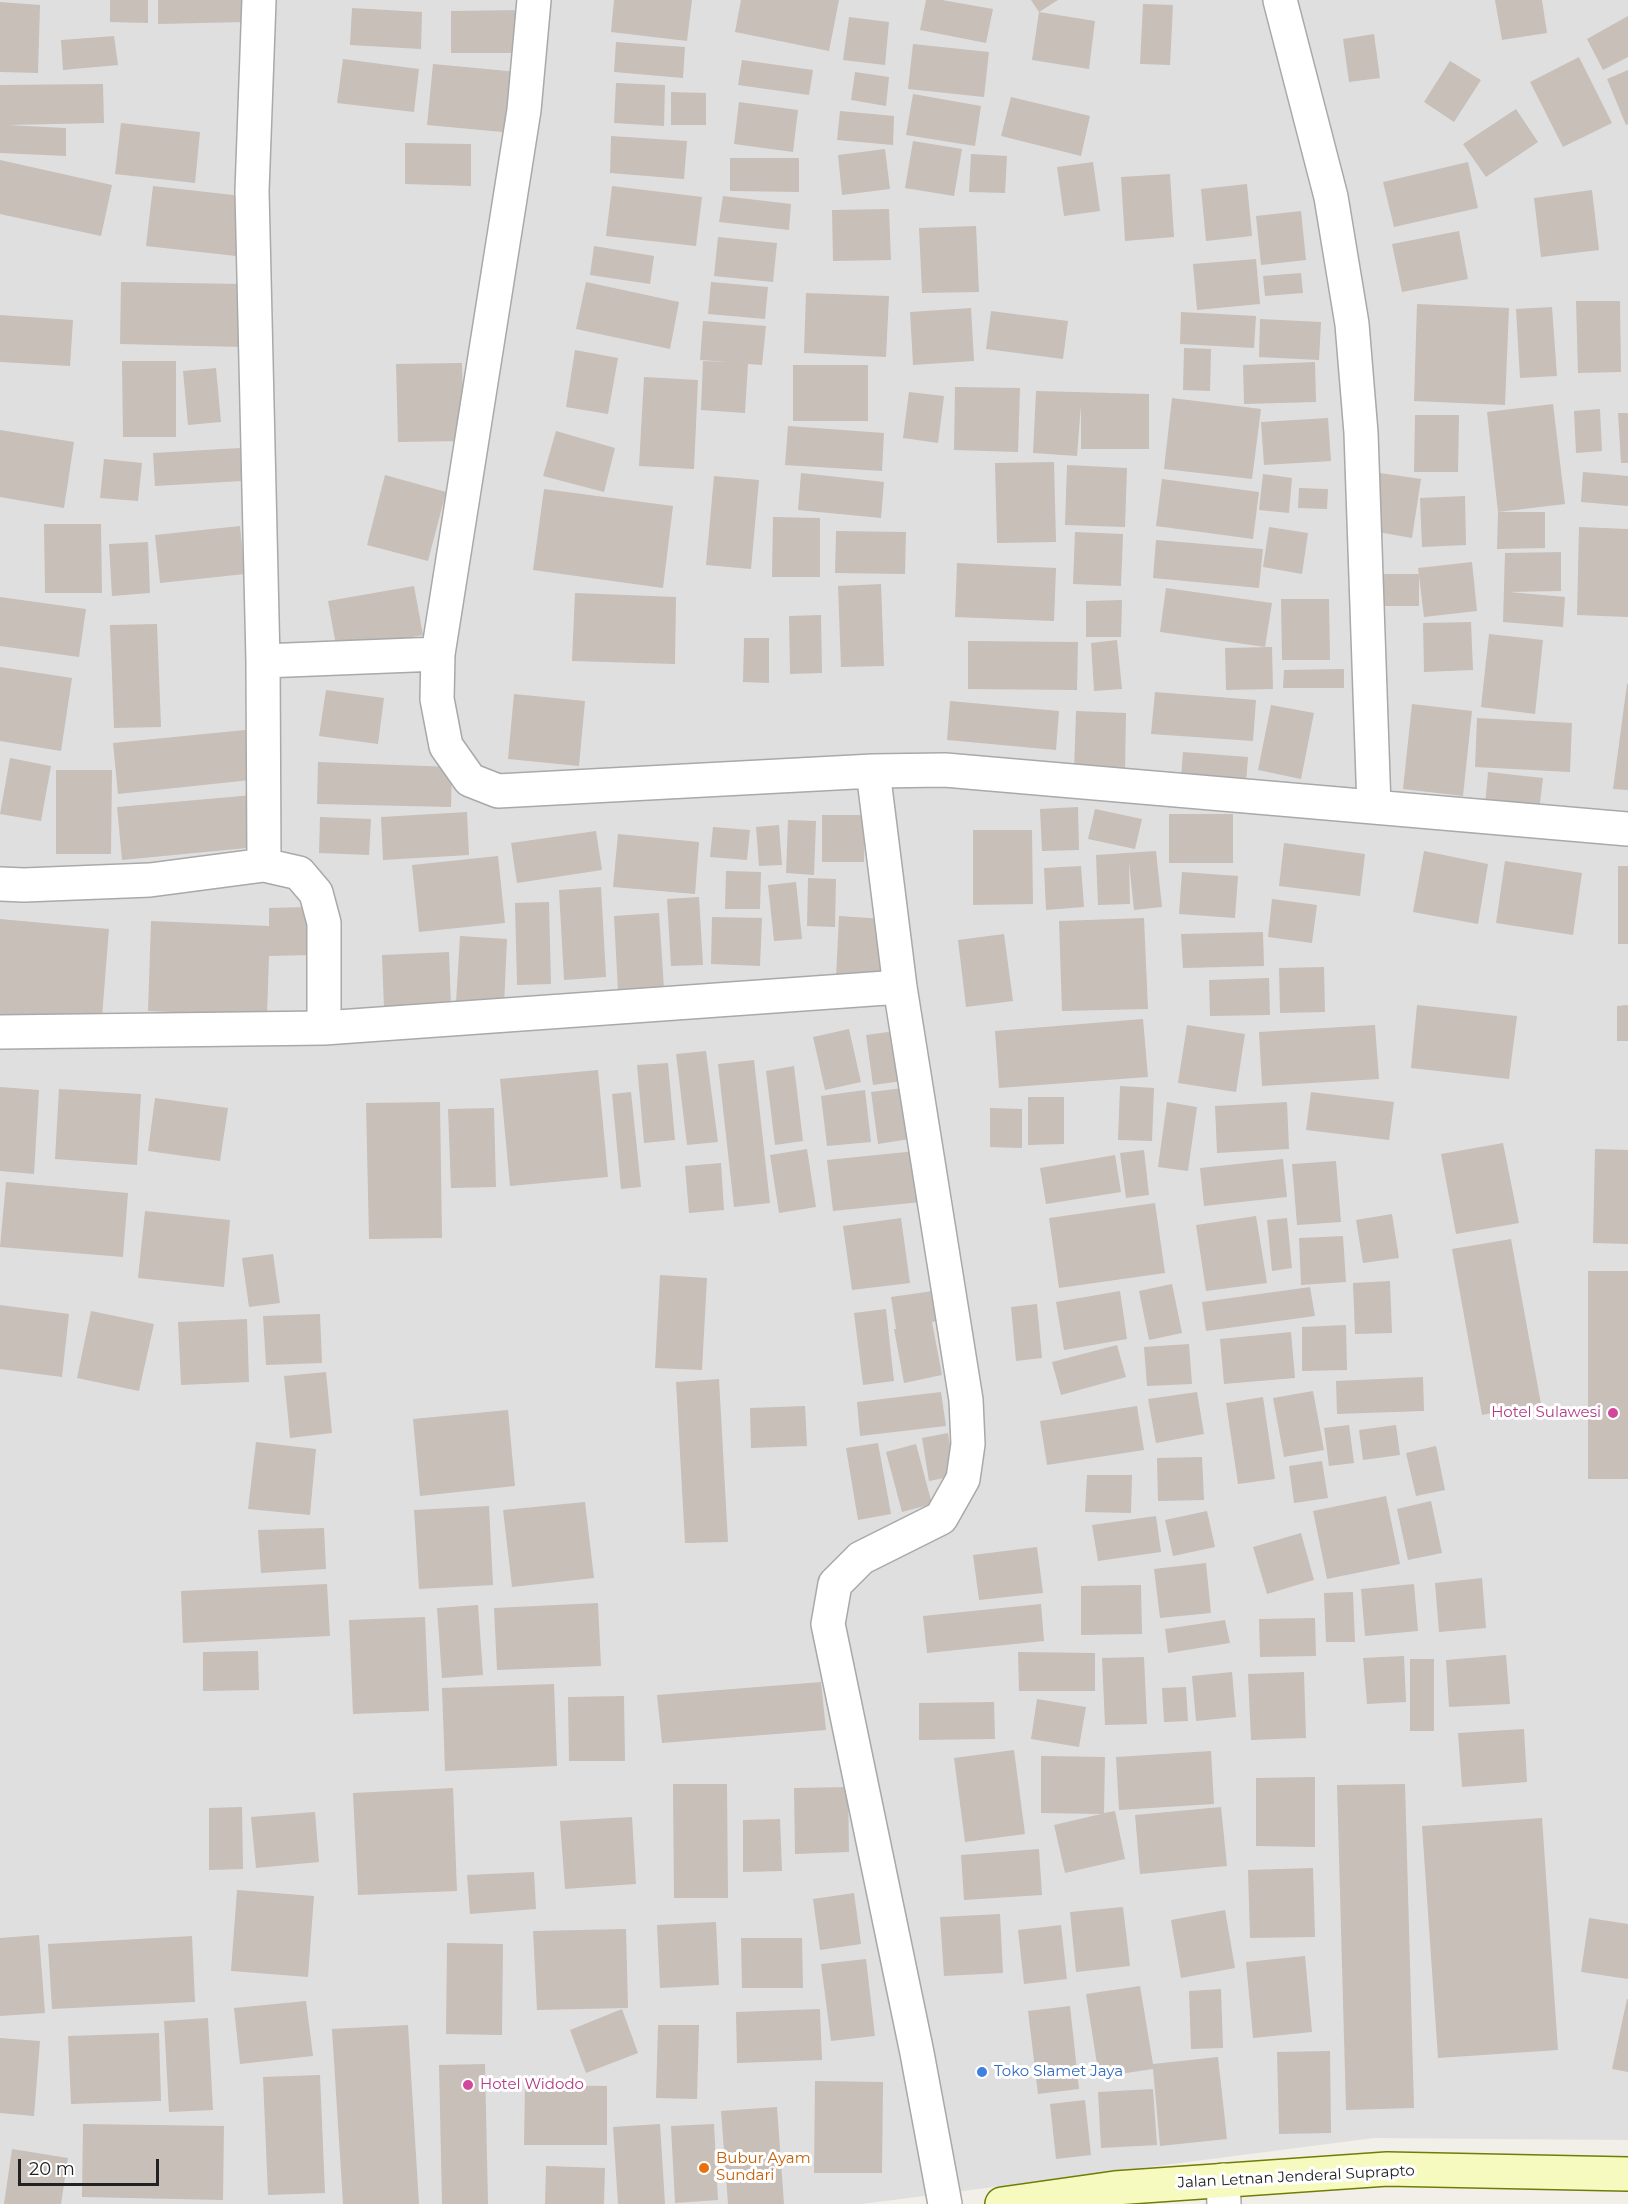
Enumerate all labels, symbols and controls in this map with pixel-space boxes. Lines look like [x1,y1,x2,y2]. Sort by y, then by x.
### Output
place label: Hotel Sulawesi [1491,1404,1601,1422]
marker: Hotel Sulawesi [1606,1406,1620,1420]
place label: Toko Slamet Jaya [994,2063,1123,2081]
marker: Toko Slamet Jaya [975,2065,989,2079]
place label: Hotel Widodo [480,2076,584,2094]
marker: Hotel Widodo [461,2078,475,2092]
scale bar [21,2147,162,2185]
place label: Bubur Ayam Sundari [716,2150,811,2185]
text: 20 m [29,2158,75,2180]
marker: Bubur Ayam Sundari [697,2161,711,2175]
street label: Jalan Letnan Jenderal Suprapto [1177,2162,1415,2192]

